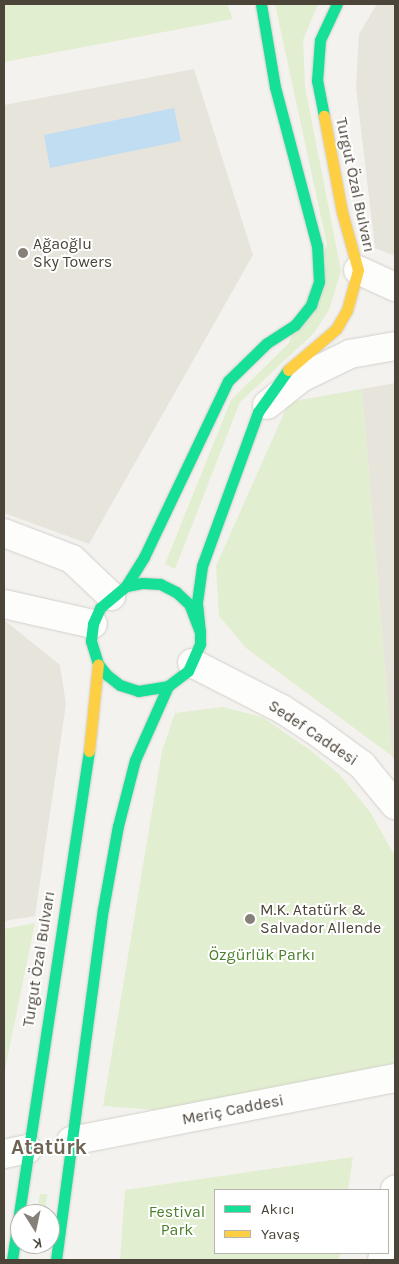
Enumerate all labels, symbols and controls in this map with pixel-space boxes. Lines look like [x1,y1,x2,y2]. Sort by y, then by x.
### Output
street label: Turgut Özal Bulvarı [331,116,379,254]
place label: Ağaoğlu Sky Towers [33,234,112,272]
marker: Ağaoğlu Sky Towers [17,247,29,259]
street label: Sedef Caddesi [265,696,361,770]
street label: Turgut Özal Bulvarı [19,890,59,1028]
place label: M.K. Atatürk & Salvador Allende [260,900,381,938]
marker: M.K. Atatürk & Salvador Allende [244,913,256,925]
park label: Özgürlük Parkı [209,945,315,965]
street label: Meriç Caddesi [180,1091,286,1129]
district label: Atatürk [11,1134,87,1160]
legend [214,1189,389,1254]
text: Akıcı [261,1200,295,1218]
park label: Festival Park [149,1202,205,1240]
north arrow [10,1204,60,1254]
text: Yavaş [261,1225,300,1243]
text: K [32,1234,44,1252]

